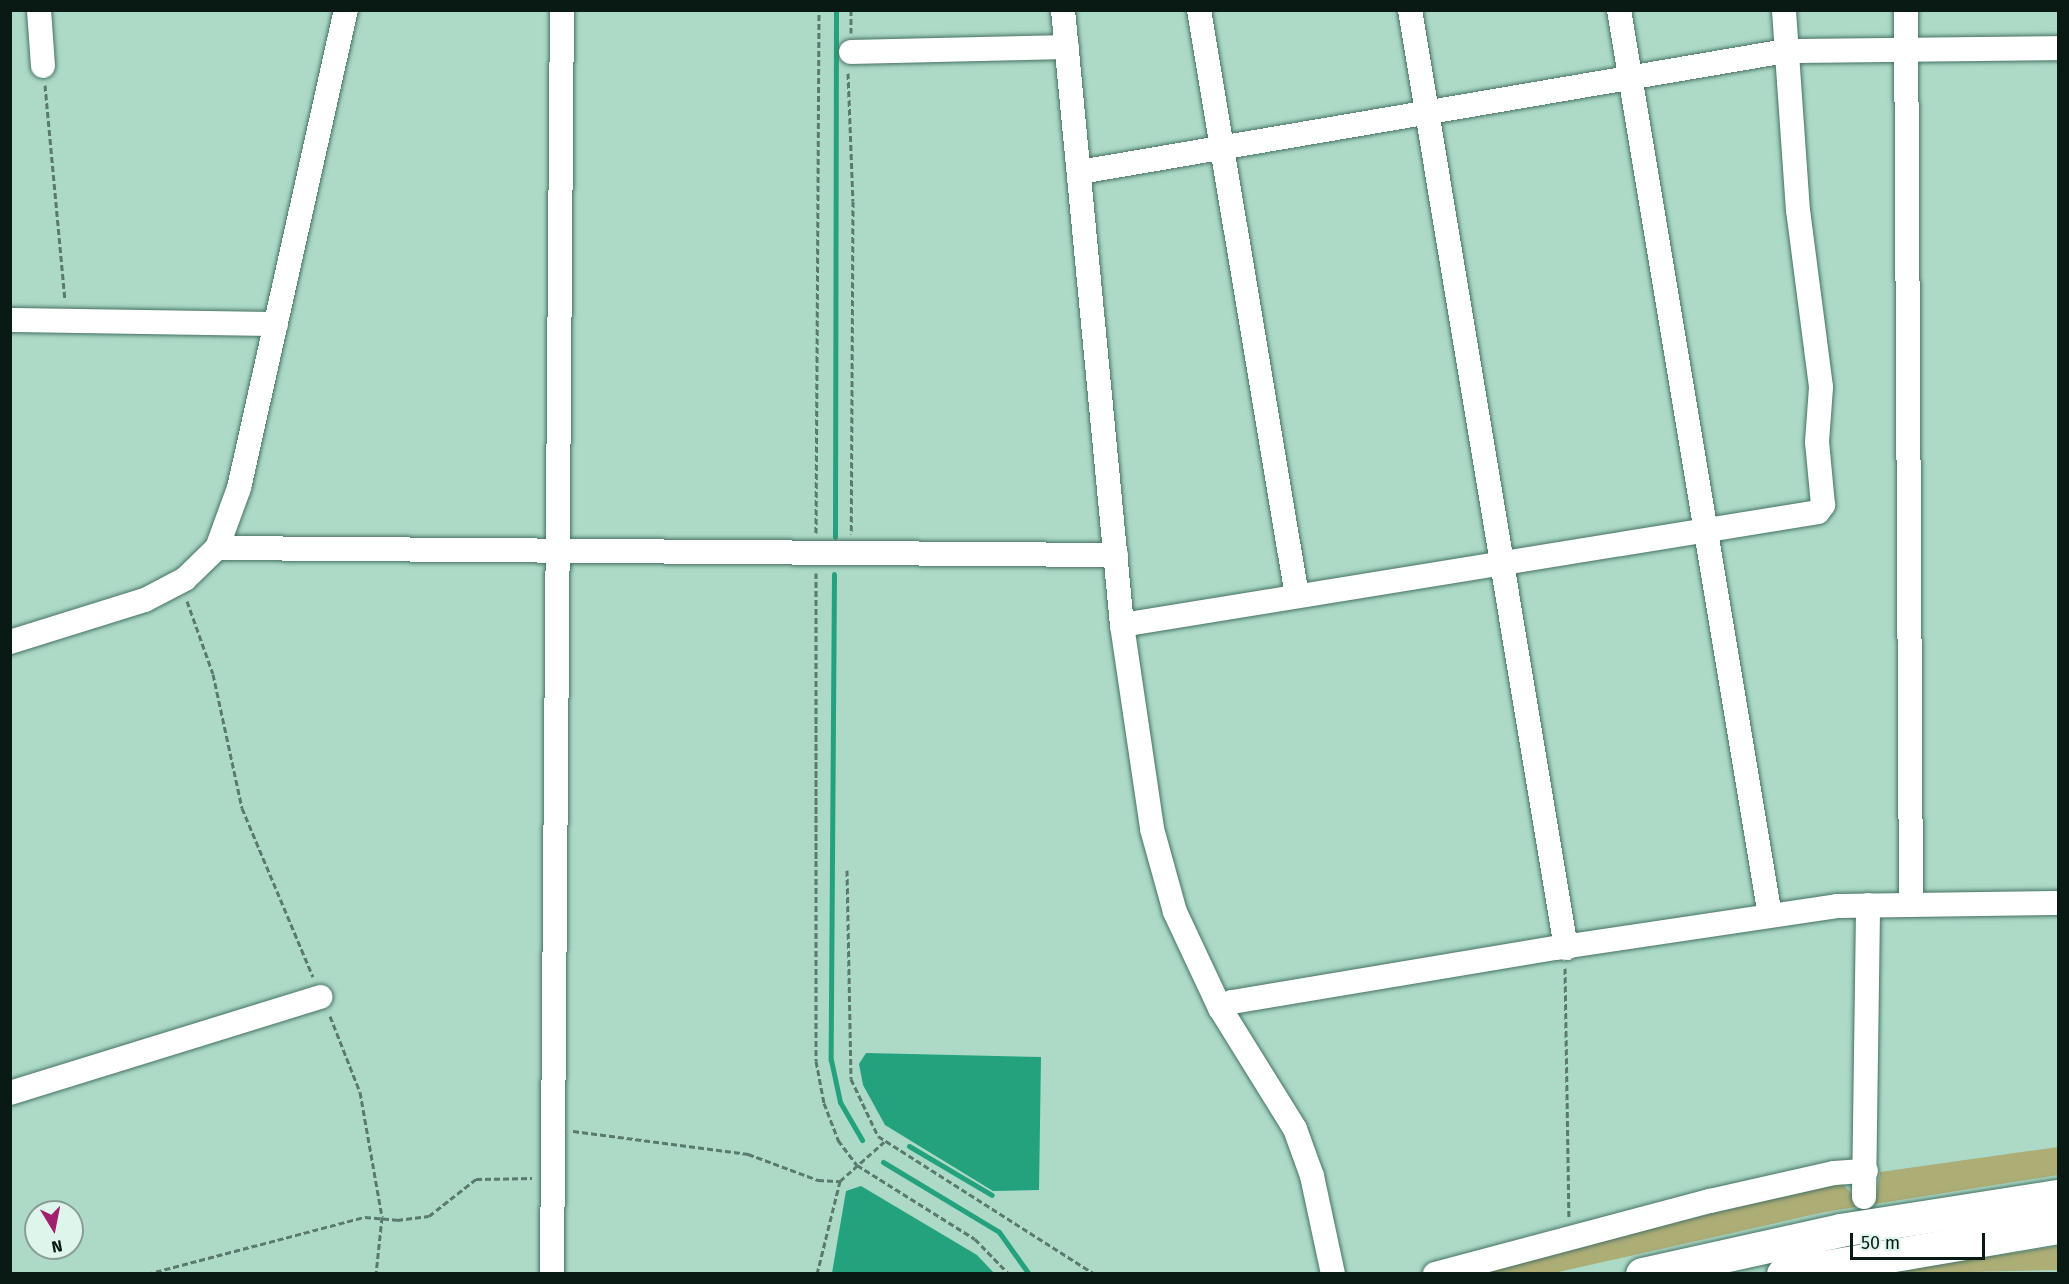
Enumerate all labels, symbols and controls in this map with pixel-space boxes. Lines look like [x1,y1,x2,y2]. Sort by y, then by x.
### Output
north arrow [24,1200,84,1260]
scale bar [1853,1221,1988,1259]
text: 50 m [1861,1232,1900,1254]
text: N [50,1236,64,1257]

